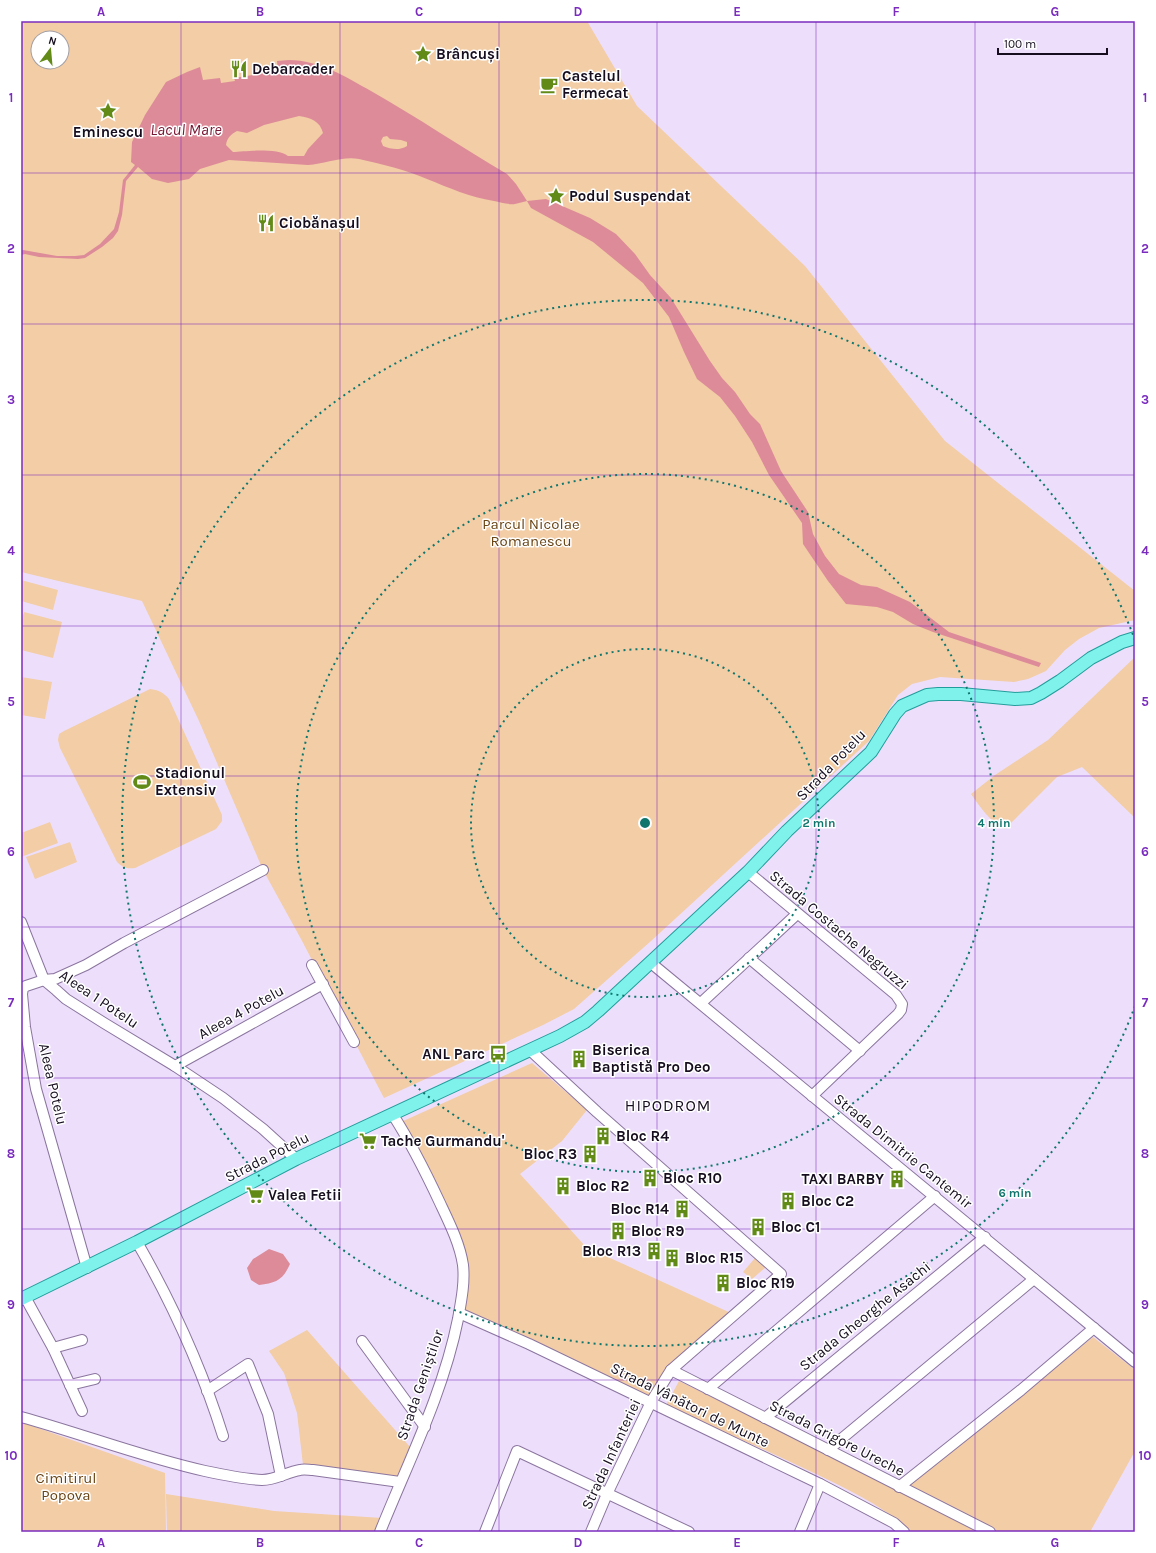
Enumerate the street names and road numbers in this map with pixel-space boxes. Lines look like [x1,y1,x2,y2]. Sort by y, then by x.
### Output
street label: Strada Potelu [792,726,870,804]
street label: Strada Costache Negruzzi [766,867,912,993]
street label: Aleea 1 Potelu [56,966,142,1032]
street label: Aleea 4 Potelu [195,981,287,1043]
street label: Aleea Potelu [35,1041,71,1127]
street label: Strada Dimitrie Cantemir [830,1090,976,1213]
street label: Strada Potelu [222,1128,312,1186]
street label: Strada Gheorghe Asachi [796,1257,934,1375]
street label: Strada Geniștilor [393,1327,448,1443]
street label: Strada Vânători de Munte [608,1359,772,1451]
street label: Strada Infanteriei [577,1396,645,1512]
street label: Strada Grigore Ureche [766,1396,908,1480]

